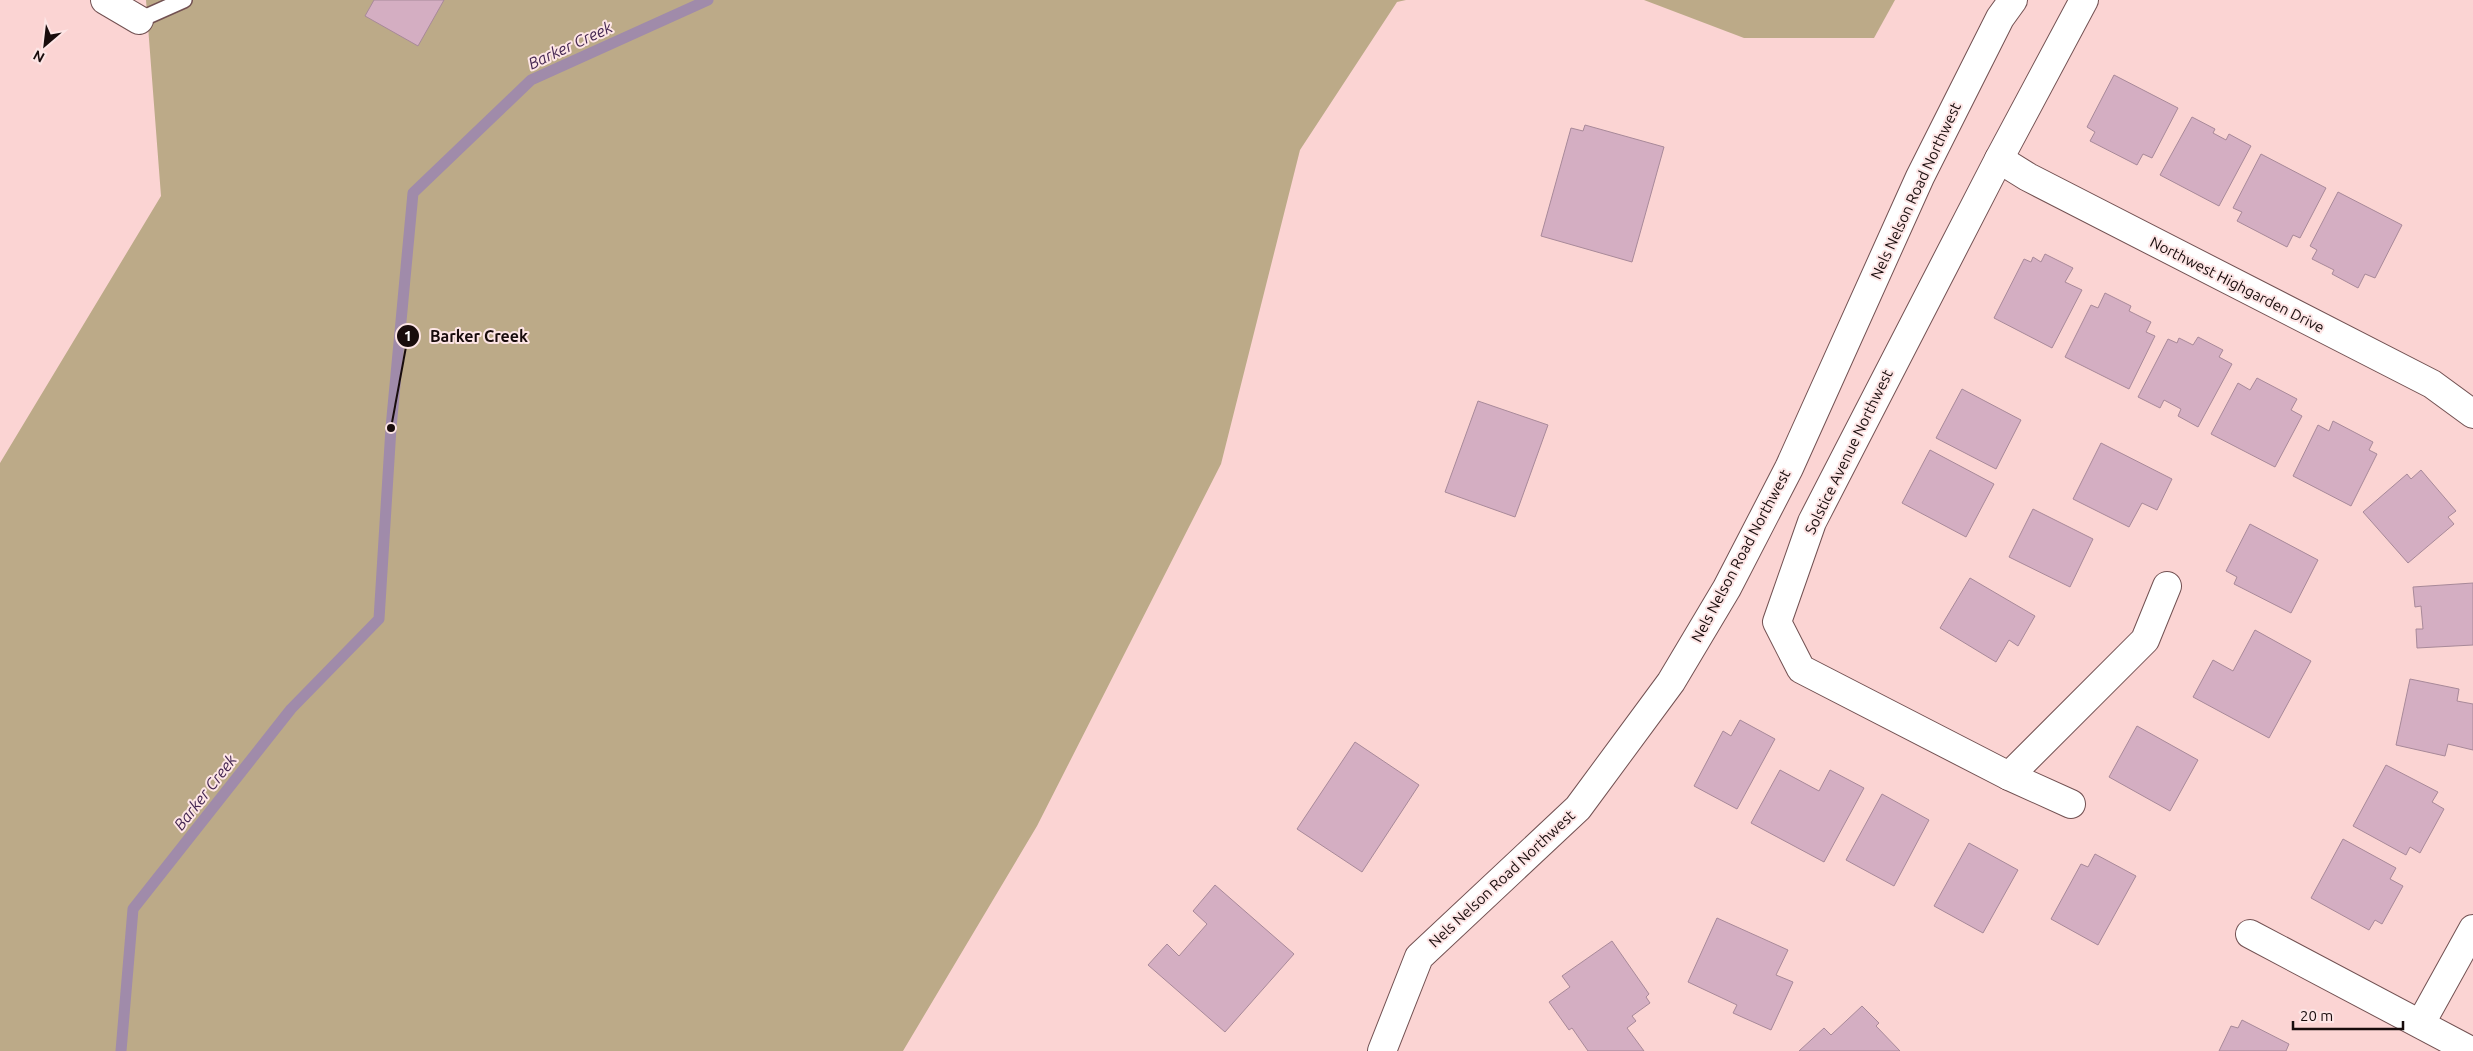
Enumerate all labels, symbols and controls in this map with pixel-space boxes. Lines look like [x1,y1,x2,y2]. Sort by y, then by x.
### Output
water label: Barker Creek [525,17,616,72]
north arrow [20,20,70,70]
text: N [31,47,47,66]
street label: Nels Nelson Road Northwest [1867,100,1964,282]
street label: Northwest Highgarden Drive [2147,233,2327,336]
callout: Barker Creek [395,320,538,351]
text: 1 [404,327,412,344]
text: Barker Creek [430,327,528,345]
street label: Solstice Avenue Northwest [1801,367,1896,537]
street label: Nels Nelson Road Northwest [1688,466,1793,645]
water label: Barker Creek [170,750,241,833]
street label: Nels Nelson Road Northwest [1425,807,1578,951]
scale bar [2293,998,2403,1030]
text: 20 m [2300,1007,2333,1024]

